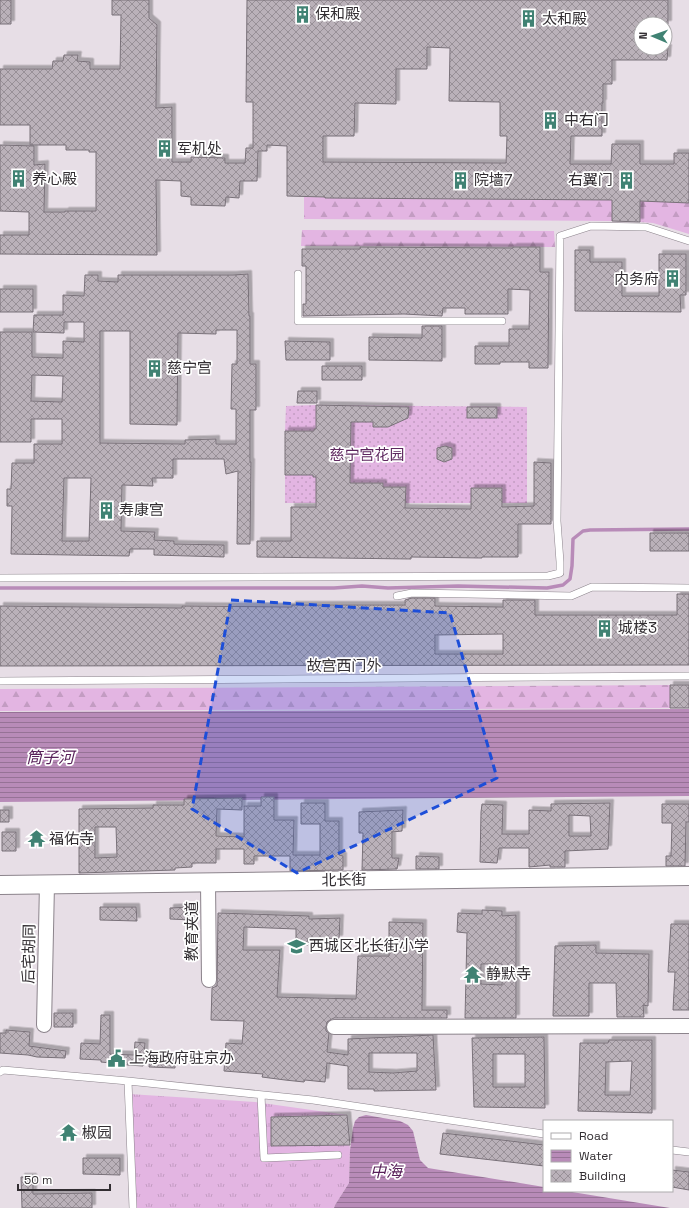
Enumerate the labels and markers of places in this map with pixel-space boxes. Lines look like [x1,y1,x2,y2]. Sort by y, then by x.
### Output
building icon: 保和殿 [292,4,312,24]
place label: 保和殿 [315,4,360,23]
building icon: 太和殿 [519,9,539,29]
place label: 太和殿 [542,9,587,28]
building icon: 中右门 [541,110,561,130]
place label: 中右门 [564,110,609,129]
building icon: 军机处 [154,139,174,159]
place label: 军机处 [177,139,222,158]
building icon: 养心殿 [9,169,29,189]
place label: 养心殿 [32,169,77,188]
building icon: 院墙7 [451,170,471,190]
place label: 院墙7 [474,170,512,189]
place label: 右翼门 [568,170,613,189]
building icon: 右翼门 [616,170,636,190]
place label: 内务府 [614,269,659,288]
building icon: 内务府 [662,269,682,289]
building icon: 慈宁宫 [144,358,164,378]
place label: 慈宁宫 [167,358,212,377]
building icon: 寿康宫 [96,500,116,520]
place label: 寿康宫 [119,500,164,519]
building icon: 城楼3 [595,618,615,638]
place label: 城楼3 [618,618,657,637]
temple icon: 福佑寺 [26,829,46,849]
place label: 福佑寺 [49,829,94,848]
school or university icon: 西城区北长街小学 [286,936,306,956]
place label: 西城区北长街小学 [309,936,429,955]
temple icon: 静默寺 [463,964,483,984]
place label: 静默寺 [486,964,531,983]
public building icon: 上海政府驻京办 [106,1048,126,1068]
place label: 上海政府驻京办 [129,1048,234,1067]
temple icon: 椒园 [59,1123,79,1143]
place label: 椒园 [82,1123,112,1142]

